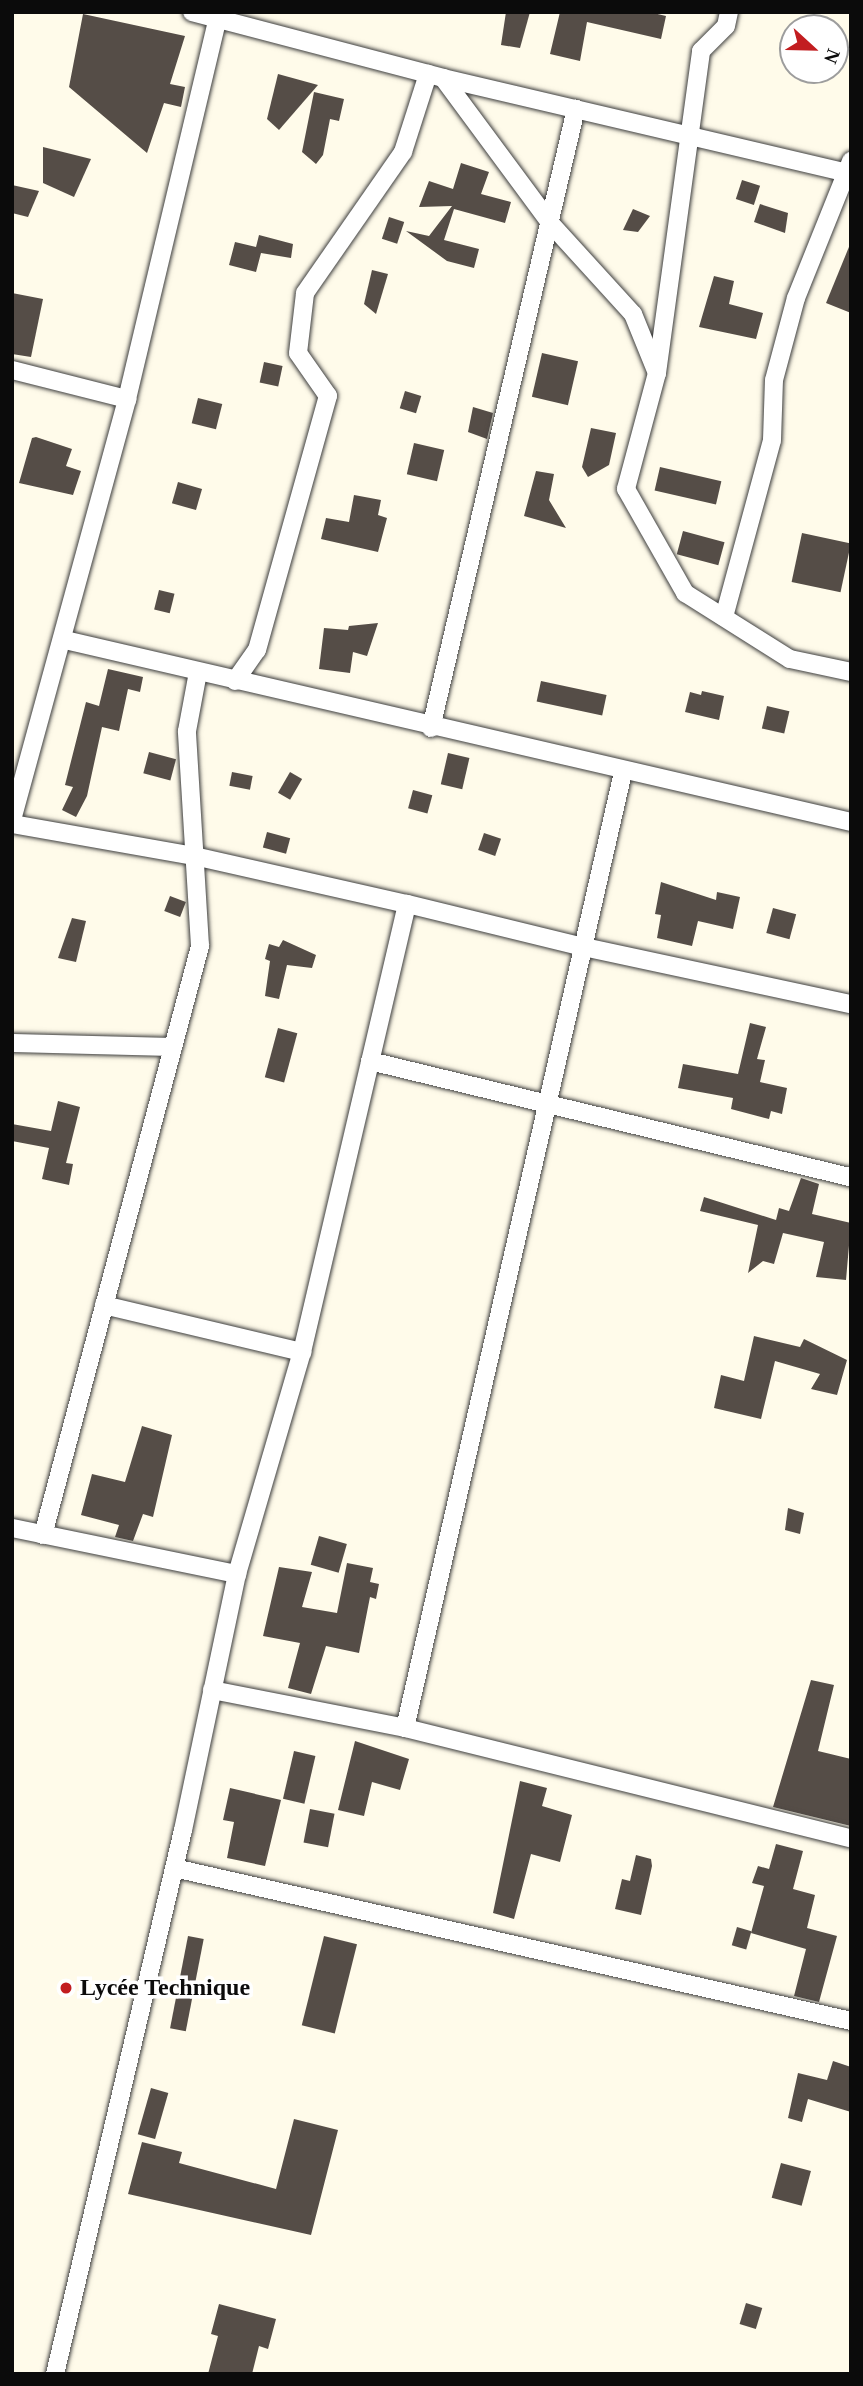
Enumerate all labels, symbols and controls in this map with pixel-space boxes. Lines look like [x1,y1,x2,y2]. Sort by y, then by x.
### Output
north arrow [779,14,849,84]
text: N [820,46,844,67]
place label: Lycée Technique [80,1974,250,2002]
marker: Lycée Technique [58,1980,74,1996]

